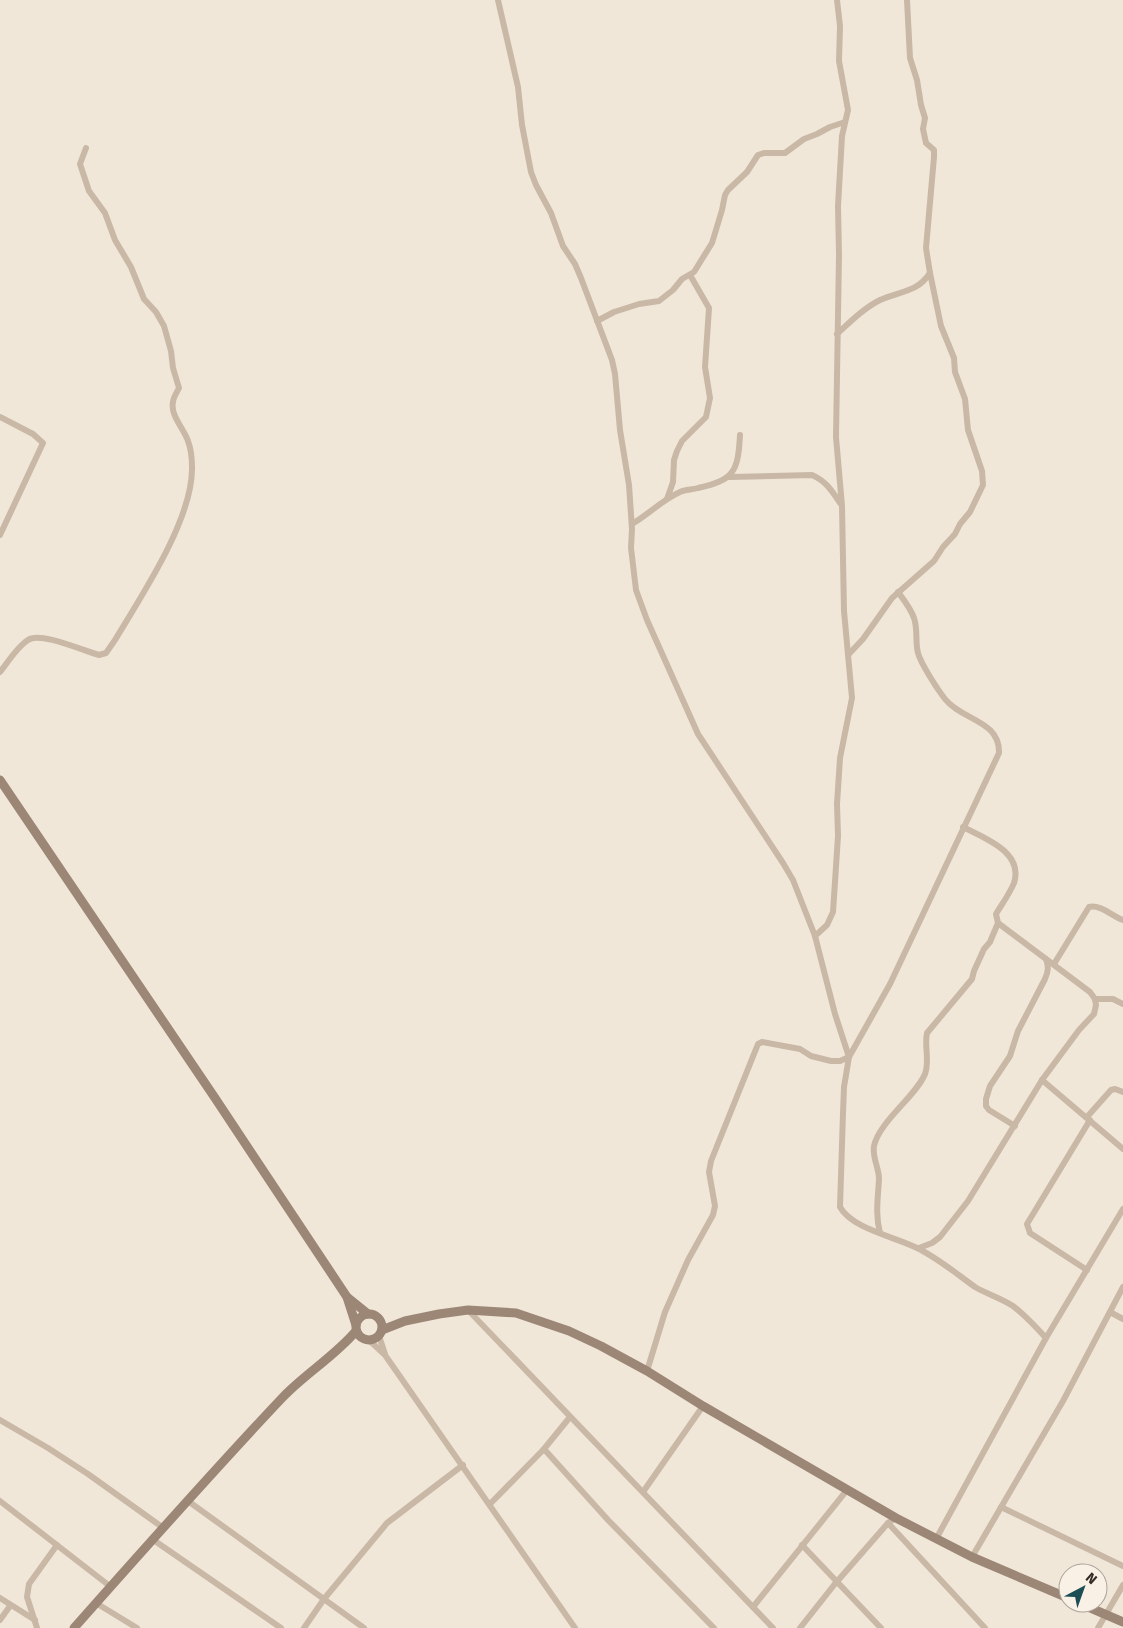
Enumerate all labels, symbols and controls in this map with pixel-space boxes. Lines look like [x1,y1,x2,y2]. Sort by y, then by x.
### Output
north arrow [1058,1563,1108,1613]
text: N [1082,1569,1100,1588]

